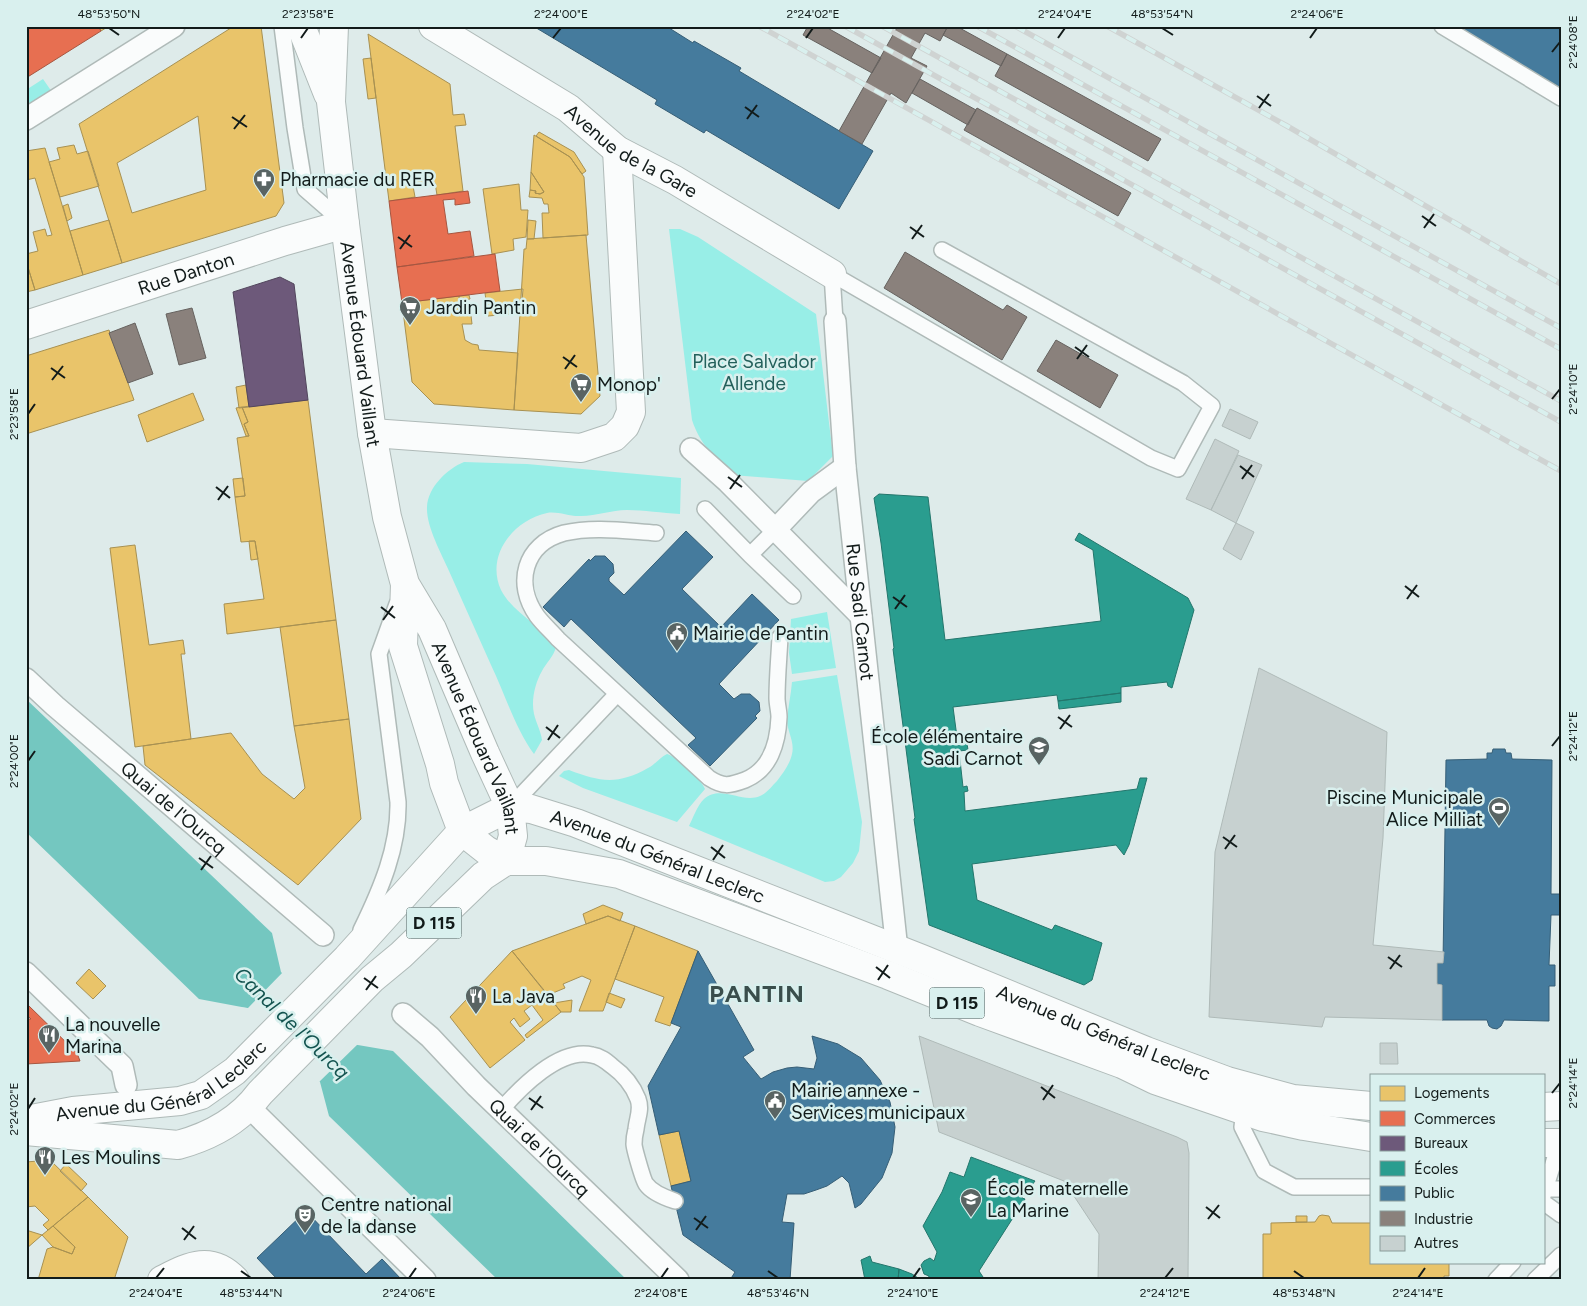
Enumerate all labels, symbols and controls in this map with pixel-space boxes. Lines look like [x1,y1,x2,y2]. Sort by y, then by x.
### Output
text: 48°53'50"N [78,7,140,21]
text: 2°23'58"E [282,7,334,21]
text: 2°24'00"E [534,7,588,21]
text: 2°24'02"E [786,7,840,21]
text: 2°24'04"E [1038,7,1092,21]
text: 48°53'54"N [1131,7,1193,21]
text: 2°24'06"E [1290,7,1344,21]
text: 2°24'08"E [1566,15,1580,69]
street label: Avenue de la Gare [560,99,702,203]
pharmacy icon: Pharmacie du RER [252,167,276,198]
place label: Pharmacie du RER [280,168,435,191]
street label: Avenue Édouard Vaillant [335,240,385,449]
street label: Rue Danton [135,247,237,300]
supermarket icon: Jardin Pantin [398,295,422,326]
place label: Jardin Pantin [426,296,536,319]
park label: Place Salvador Allende [692,350,816,395]
text: 2°24'10"E [1566,363,1580,415]
supermarket icon: Monop' [569,372,593,403]
place label: Monop' [597,373,661,396]
text: 2°23'58"E [7,388,21,440]
street label: Rue Sadi Carnot [841,542,879,682]
public building icon: Mairie de Pantin [665,621,689,652]
place label: Mairie de Pantin [693,622,829,645]
street label: Avenue Édouard Vaillant [427,638,524,836]
text: 2°24'12"E [1566,711,1580,761]
place label: École élémentaire Sadi Carnot [871,725,1023,770]
text: 2°24'00"E [7,734,21,788]
school or university icon: École élémentaire Sadi Carnot [1027,735,1051,766]
street label: Quai de l'Ourcq [116,756,231,859]
place label: Piscine Municipale Alice Milliat [1327,786,1483,831]
sports icon: Piscine Municipale Alice Milliat [1487,796,1511,827]
street label: Avenue du Général Leclerc [547,805,768,908]
road number: D 115 [406,908,462,938]
water label: Canal de l'Ourcq [229,962,355,1084]
district label: PANTIN [709,979,805,1008]
street label: Avenue du Général Leclerc [993,980,1214,1086]
restaurant icon: La Java [464,984,488,1015]
place label: La Java [492,985,555,1008]
road number: D 115 [930,988,984,1018]
place label: La nouvelle Marina [65,1013,160,1058]
restaurant icon: La nouvelle Marina [37,1023,61,1054]
street label: Avenue du Général Leclerc [53,1035,271,1126]
text: 2°24'14"E [1566,1057,1580,1109]
legend [1370,1074,1544,1264]
place label: Mairie annexe - Services municipaux [791,1079,965,1124]
text: 2°24'02"E [7,1082,21,1136]
text: Logements [1414,1084,1489,1102]
public building icon: Mairie annexe - Services municipaux [763,1089,787,1120]
street label: Quai de l'Ourcq [484,1094,595,1201]
text: Commerces [1414,1110,1496,1128]
text: Bureaux [1414,1134,1468,1152]
restaurant icon: Les Moulins [33,1145,57,1176]
place label: Les Moulins [61,1146,161,1169]
text: Écoles [1414,1160,1458,1178]
place label: École maternelle La Marine [987,1177,1128,1222]
text: Public [1414,1184,1455,1202]
school or university icon: École maternelle La Marine [959,1187,983,1218]
place label: Centre national de la danse [321,1193,452,1238]
theatre icon: Centre national de la danse [293,1203,317,1234]
text: Industrie [1414,1210,1473,1228]
text: Autres [1414,1234,1458,1252]
text: 2°24'04"E [129,1286,183,1300]
text: 48°53'44"N [219,1286,283,1300]
text: 2°24'06"E [382,1286,436,1300]
text: 2°24'08"E [634,1286,688,1300]
text: 48°53'46"N [747,1286,809,1300]
text: 2°24'10"E [887,1286,939,1300]
text: 2°24'12"E [1140,1286,1190,1300]
text: 48°53'48"N [1272,1286,1336,1300]
text: 2°24'14"E [1392,1286,1444,1300]

